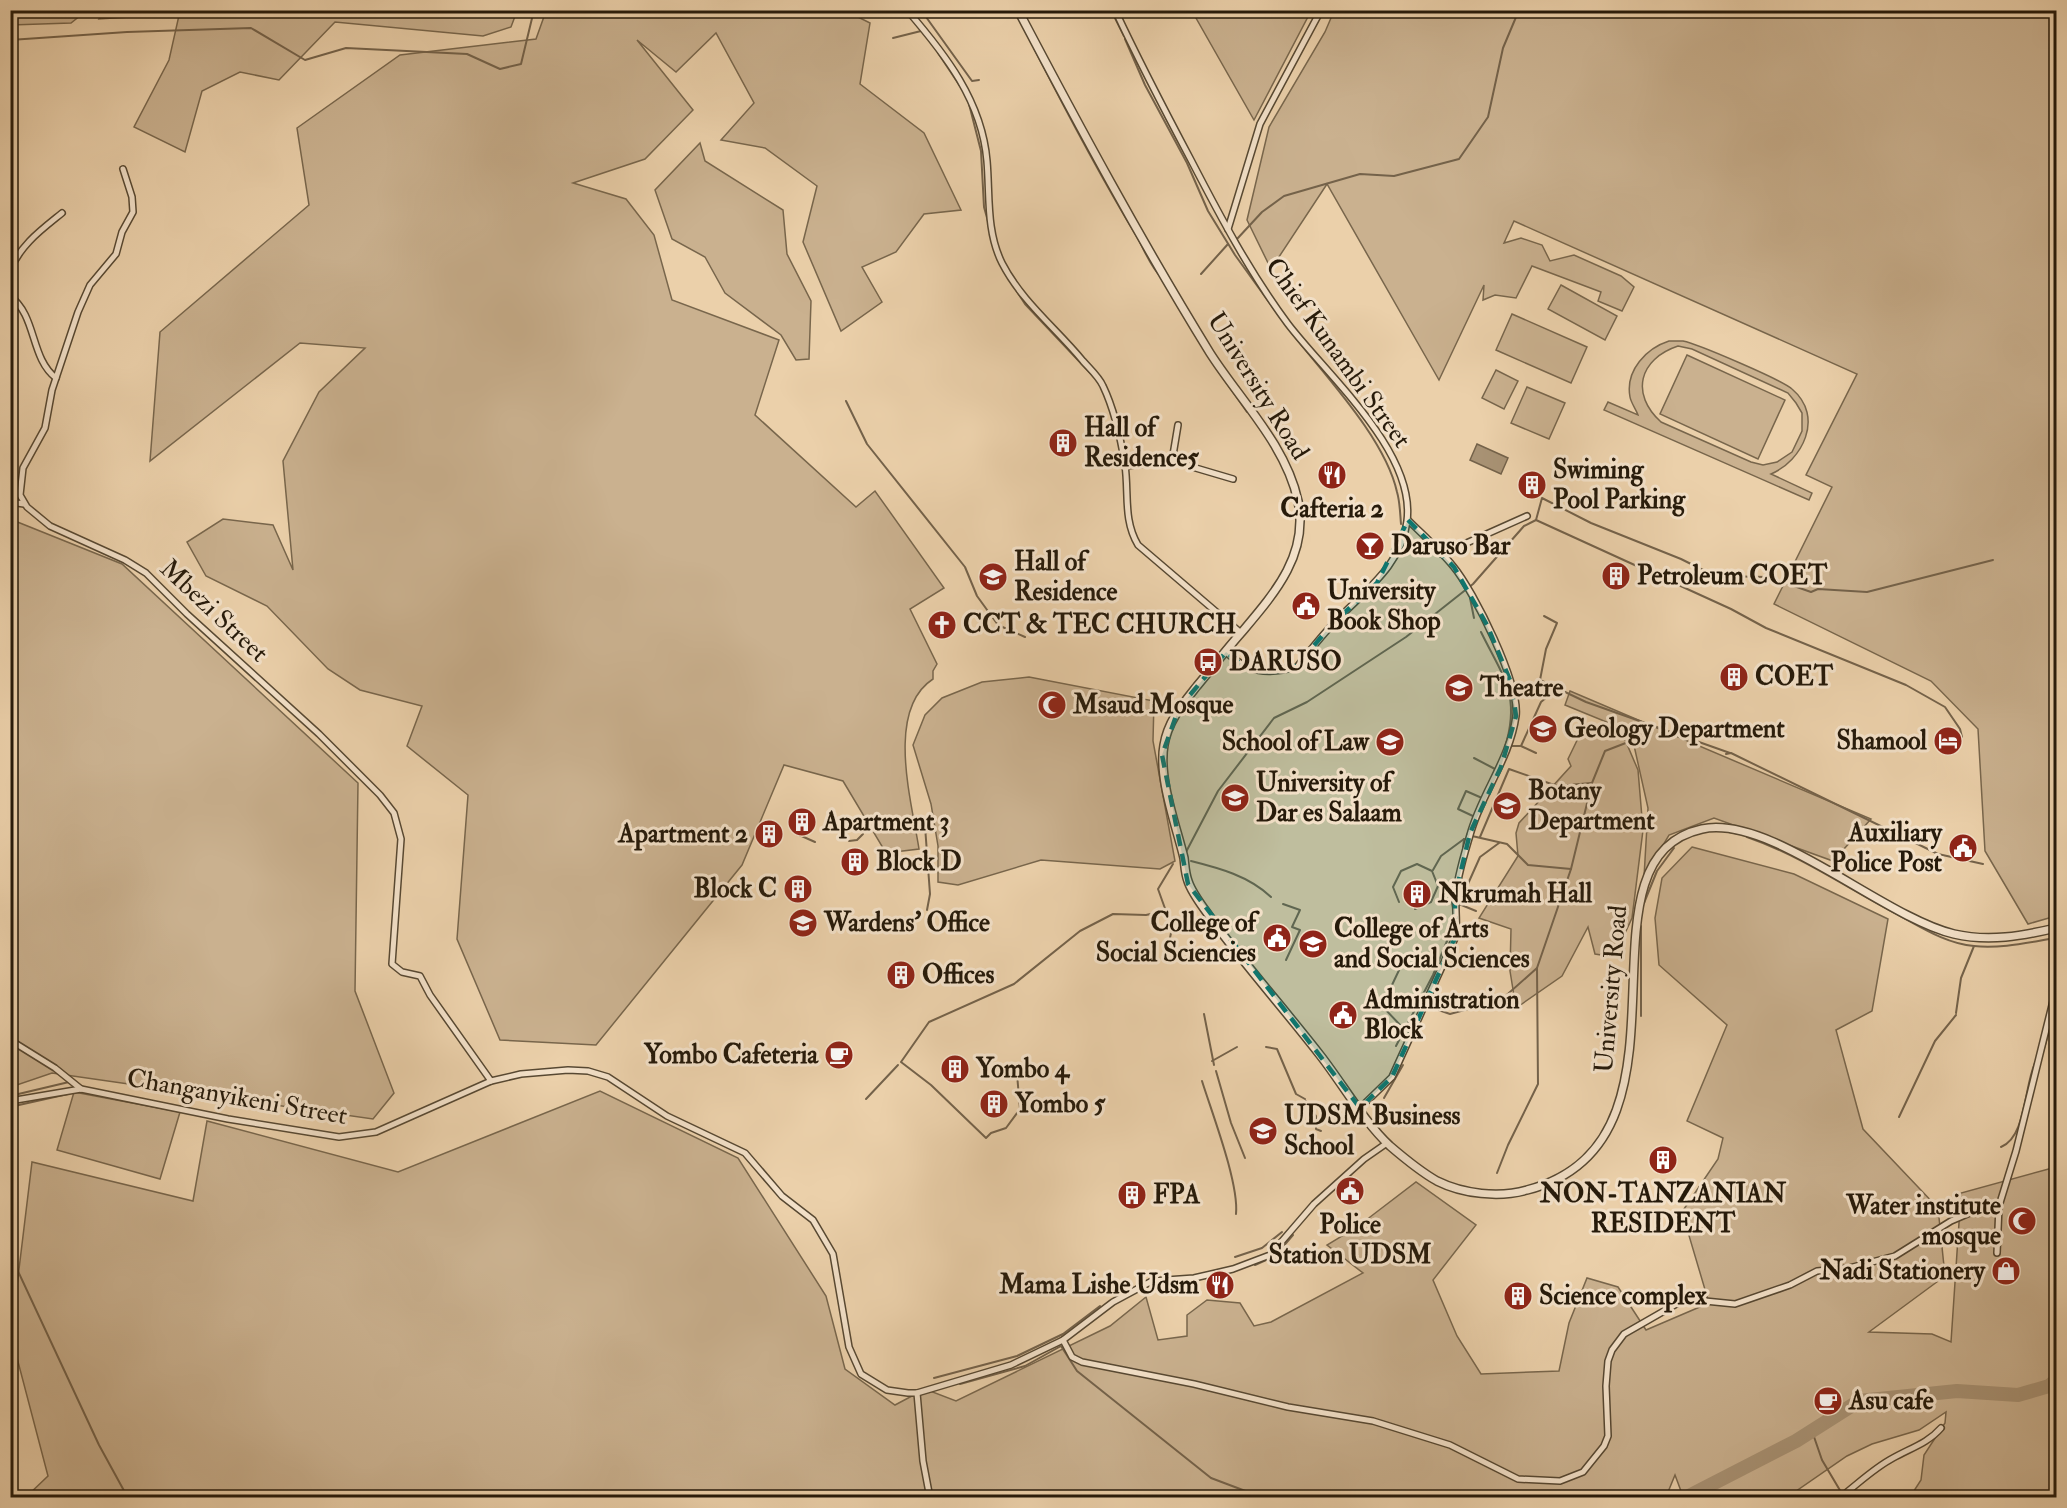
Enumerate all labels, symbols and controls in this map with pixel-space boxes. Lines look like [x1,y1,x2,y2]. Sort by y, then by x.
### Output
street label: Chief Kunambi Street [1258,252,1418,454]
street label: University Road [1200,306,1316,466]
place label: Hall of Residence5 [1084,412,1199,474]
building icon: Hall of Residence5 [1047,427,1079,459]
place label: Swiming Pool Parking [1553,454,1686,517]
restaurant icon: Cafteria 2 [1316,459,1348,491]
building icon: Swiming Pool Parking [1516,469,1548,501]
place label: Cafteria 2 [1280,493,1384,525]
bar icon: Daruso Bar [1354,530,1386,562]
place label: Daruso Bar [1391,530,1511,562]
place label: Hall of Residence [1014,546,1117,608]
street label: Mbezi Street [153,553,275,669]
building icon: Petroleum COET [1600,560,1632,592]
place label: Petroleum COET [1637,560,1828,592]
school or university icon: Hall of Residence [977,561,1009,593]
place label: University Book Shop [1327,575,1441,638]
public building icon: University Book Shop [1290,590,1322,622]
church icon: CCT & TEC CHURCH [926,609,958,641]
place label: CCT & TEC CHURCH [963,609,1236,641]
bus stop icon: DARUSO [1192,646,1224,678]
place label: DARUSO [1229,646,1342,678]
building icon: COET [1718,661,1750,693]
place label: COET [1755,661,1834,693]
school or university icon: Theatre [1443,672,1475,704]
place label: Theatre [1479,672,1564,704]
mosque icon: Msaud Mosque [1036,689,1068,721]
place label: Msaud Mosque [1072,689,1233,722]
school or university icon: Geology Department [1527,713,1559,745]
place label: Geology Department [1564,713,1785,746]
place label: Shamool [1837,725,1927,757]
hotel icon: Shamool [1932,725,1964,757]
place label: School of Law [1222,726,1370,758]
school or university icon: School of Law [1374,726,1406,758]
place label: University of Dar es Salaam [1256,767,1402,829]
place label: Botany Department [1528,775,1655,838]
school or university icon: University of Dar es Salaam [1219,782,1251,814]
school or university icon: Botany Department [1491,790,1523,822]
building icon: Apartment 3 [786,806,818,838]
place label: Apartment 3 [822,806,950,839]
place label: Auxiliary Police Post [1831,817,1944,879]
place label: Apartment 2 [617,818,748,851]
building icon: Apartment 2 [753,818,785,850]
public building icon: Auxiliary Police Post [1947,832,1979,864]
building icon: Block D [839,846,871,878]
place label: Block D [876,846,962,878]
place label: Block C [694,873,777,905]
building icon: Block C [782,873,814,905]
building icon: Nkrumah Hall [1401,878,1433,910]
place label: Nkrumah Hall [1437,878,1593,910]
street label: University Road [1588,904,1634,1074]
school or university icon: Wardens' Office [787,907,819,939]
place label: Wardens' Office [823,907,990,939]
place label: College of Social Sciencies [1096,907,1261,969]
place label: College of Arts and Social Sciences [1334,913,1530,975]
public building icon: College of Social Sciencies [1261,922,1293,954]
school or university icon: College of Arts and Social Sciences [1297,928,1329,960]
building icon: Offices [885,959,917,991]
place label: Offices [922,959,994,991]
place label: Administration Block [1363,984,1520,1046]
public building icon: Administration Block [1327,999,1359,1031]
place label: Yombo Cafeteria [643,1039,819,1071]
cafe icon: Yombo Cafeteria [823,1039,855,1071]
building icon: Yombo 4 [939,1053,971,1085]
place label: Yombo 4 [975,1053,1071,1085]
street label: Changanyikeni Street [124,1062,350,1132]
building icon: Yombo 5 [978,1088,1010,1120]
place label: Yombo 5 [1014,1088,1106,1120]
place label: UDSM Business School [1284,1100,1461,1162]
school or university icon: UDSM Business School [1247,1115,1279,1147]
building icon: NON-TANZANIAN RESIDENT [1647,1144,1679,1176]
public building icon: Police Station UDSM [1334,1175,1366,1207]
place label: NON-TANZANIAN RESIDENT [1539,1178,1787,1240]
building icon: FPA [1116,1179,1148,1211]
place label: FPA [1153,1179,1201,1211]
place label: Water institute mosque [1845,1190,2001,1253]
mosque icon: Water institute mosque [2006,1205,2038,1237]
place label: Police Station UDSM [1269,1209,1431,1271]
place label: Nadi Stationery [1819,1255,1987,1288]
shop icon: Nadi Stationery [1990,1255,2022,1287]
place label: Mama Lishe Udsm [998,1269,1200,1301]
restaurant icon: Mama Lishe Udsm [1204,1269,1236,1301]
building icon: Science complex [1502,1280,1534,1312]
place label: Science complex [1539,1280,1707,1313]
cafe icon: Asu cafe [1812,1385,1844,1417]
place label: Asu cafe [1848,1385,1934,1417]

